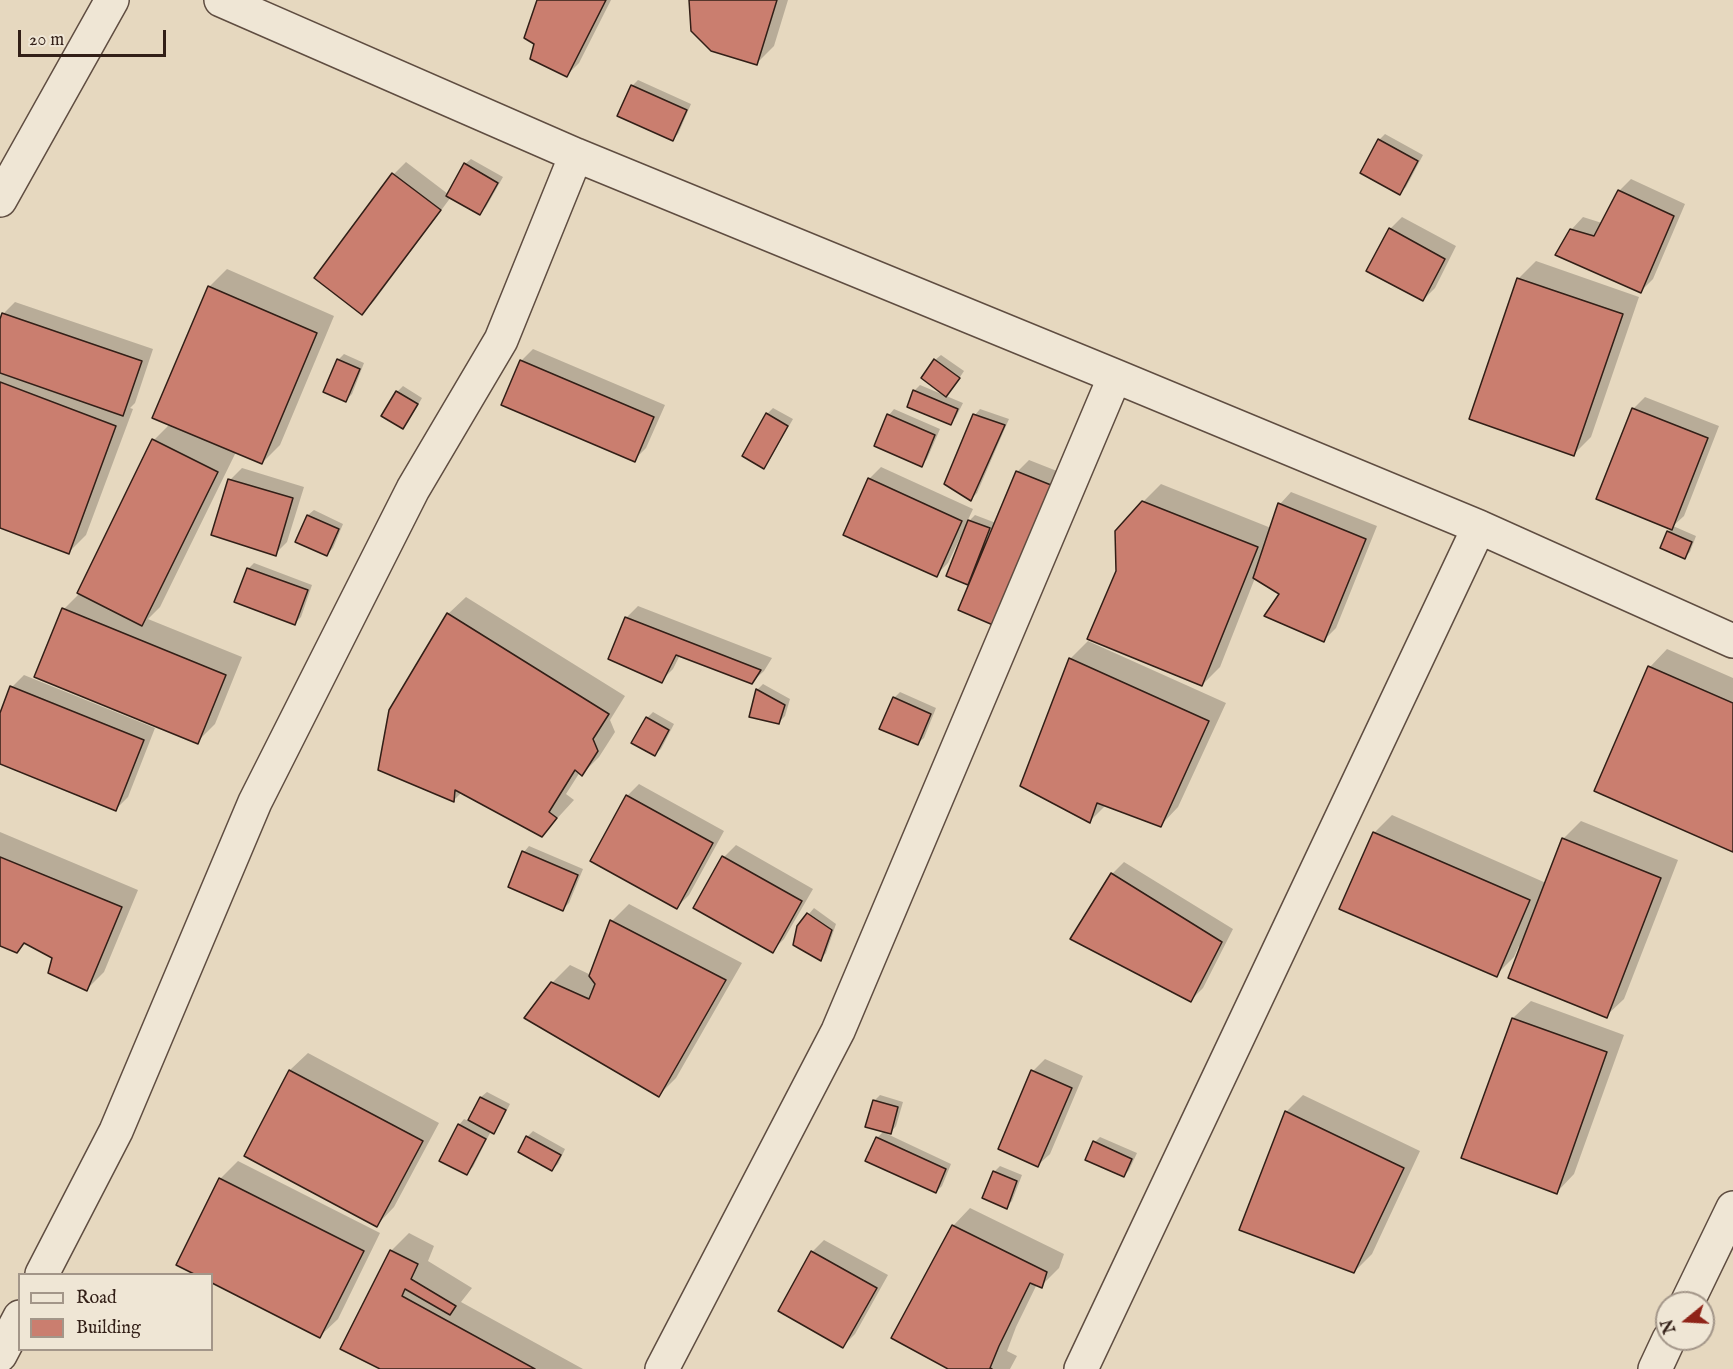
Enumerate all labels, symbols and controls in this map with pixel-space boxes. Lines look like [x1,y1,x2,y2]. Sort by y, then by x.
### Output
scale bar [21,18,170,56]
text: 20 m [29,29,64,52]
legend [18,1273,213,1351]
text: Road [76,1287,117,1310]
north arrow [1655,1291,1715,1351]
text: N [1658,1316,1681,1336]
text: Building [76,1317,141,1340]

